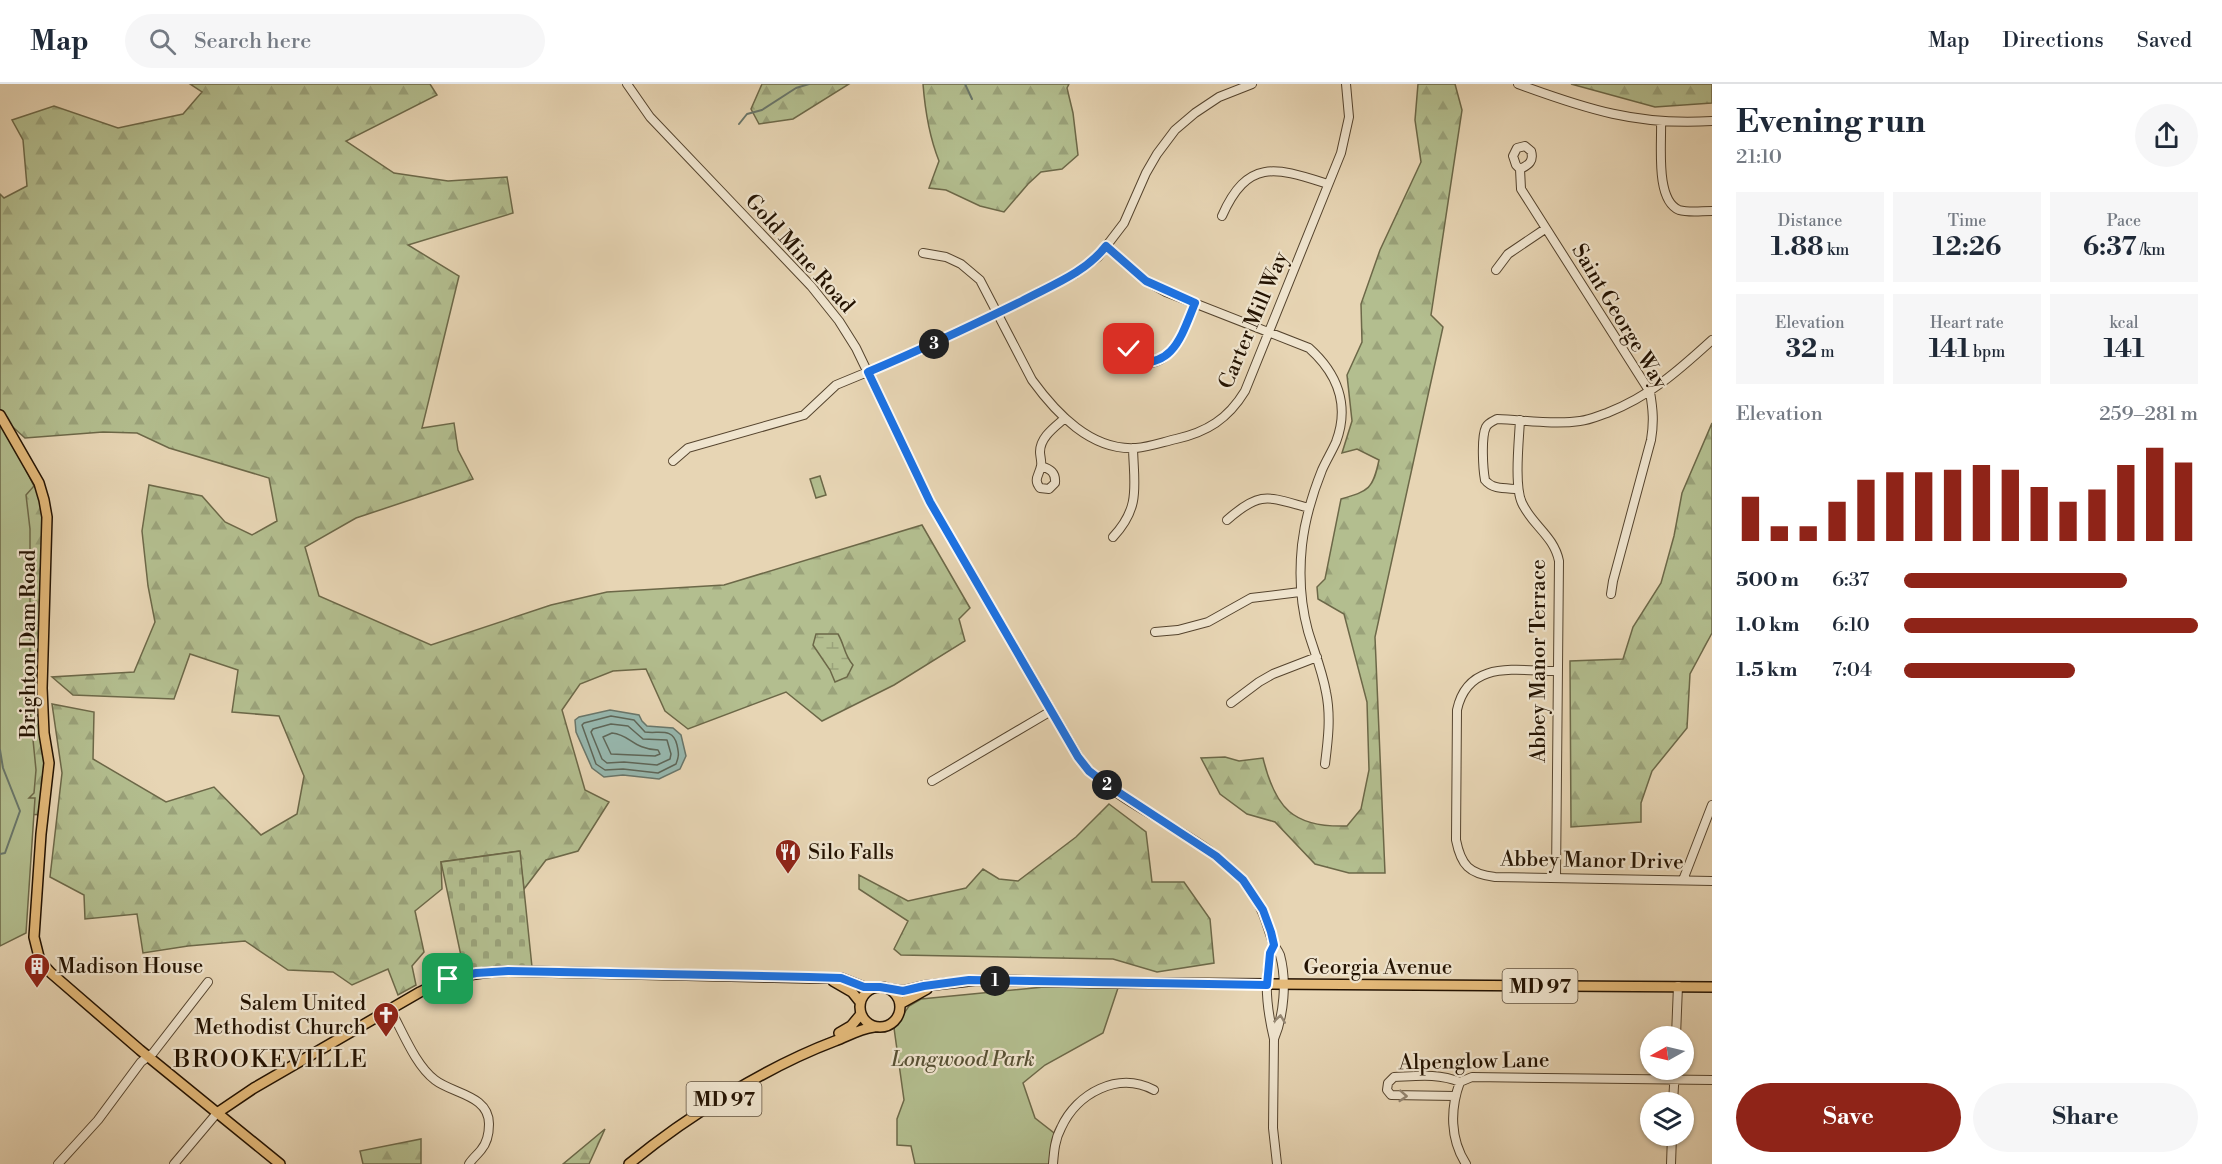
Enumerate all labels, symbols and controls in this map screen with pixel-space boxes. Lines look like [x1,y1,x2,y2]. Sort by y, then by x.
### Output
search box [125,14,545,68]
text: Map [30,24,89,59]
icon: search [146,25,179,58]
text: Search here [194,28,311,55]
text: Map [1928,28,1970,54]
text: Directions [2003,28,2104,54]
text: Saved [2137,28,2192,54]
text: Evening run [1736,102,1925,143]
button: share [2135,104,2198,167]
text: 21:10 [1736,145,1782,170]
street label: Gold Mine Road [739,189,860,319]
text: Distance [1778,211,1842,231]
text: Time [1948,211,1986,231]
text: Pace [2107,211,2141,231]
text: 1.88 [1771,231,1824,263]
text: 12:26 [1932,231,2002,263]
text: 6:37 [2083,231,2137,263]
street label: Saint George Way [1566,239,1673,394]
text: km [1824,240,1849,260]
text: /km [2137,240,2165,260]
street label: Carter Mill Way [1213,247,1295,393]
text: Elevation [1775,313,1845,333]
text: Heart rate [1930,313,2004,333]
text: kcal [2109,313,2139,333]
pin [1103,323,1154,374]
pin: 3 [919,329,949,359]
icon: check [1112,332,1145,365]
text: 32 [1785,333,1817,365]
text: 141 [1929,333,1970,365]
text: 141 [2104,333,2144,365]
text: 3 [929,334,939,354]
text: m [1817,342,1835,362]
text: bpm [1970,342,2005,362]
text: Elevation [1736,402,1823,427]
text: 259–281 m [2099,402,2198,427]
street label: Brighton Dam Road [16,550,42,739]
street label: Abbey Manor Terrace [1526,559,1552,764]
text: 500 m [1736,568,1799,593]
text: 6:37 [1832,568,1869,593]
text: 1.0 km [1736,613,1800,638]
text: 6:10 [1832,613,1870,638]
text: 1.5 km [1736,658,1797,683]
text: 7:04 [1832,658,1872,683]
pin: 2 [1092,770,1122,800]
text: 2 [1102,775,1112,795]
restaurant icon: Silo Falls [773,837,803,875]
place label: Silo Falls [808,840,894,866]
street label: Abbey Manor Drive [1499,846,1684,876]
building icon: Madison House [22,951,52,989]
pin [422,953,473,1004]
place label: Madison House [57,954,203,980]
street label: Georgia Avenue [1304,955,1452,981]
icon: arrive [431,962,464,995]
pin: 1 [980,966,1010,996]
road number: MD 97 [1502,969,1578,1003]
text: 1 [991,971,999,991]
place label: Salem United Methodist Church [194,991,366,1041]
church icon: Salem United Methodist Church [371,1000,401,1038]
one-way arrow [1273,1014,1286,1024]
north arrow [1640,1026,1694,1080]
map controls [1640,1026,1694,1146]
district label: BROOKEVILLE [173,1045,368,1075]
park label: Longwood Park [890,1047,1035,1073]
street label: Alpenglow Lane [1397,1048,1550,1076]
road number: MD 97 [686,1082,762,1116]
button: Save [1736,1083,1961,1152]
button: Share [1973,1083,2198,1152]
one-way arrow [1398,1089,1407,1102]
button: layers [1640,1092,1694,1146]

